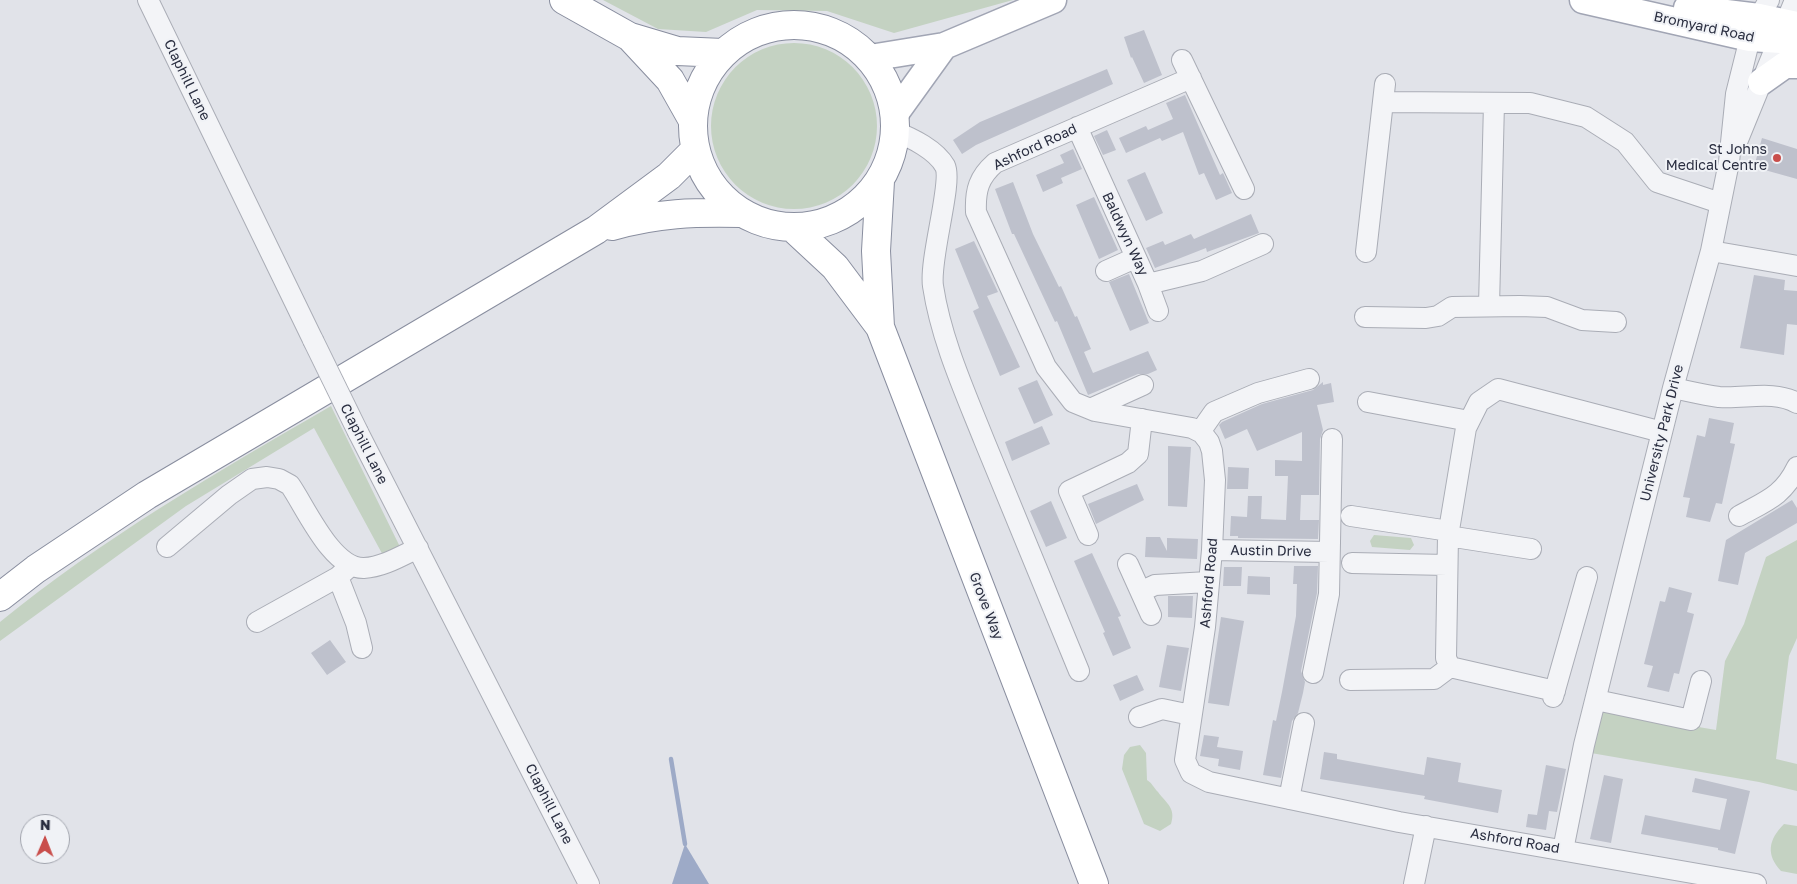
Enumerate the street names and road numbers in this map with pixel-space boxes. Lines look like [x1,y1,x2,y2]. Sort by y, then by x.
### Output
street label: Bromyard Road [1652,8,1756,46]
street label: Claphill Lane [160,37,214,123]
street label: Ashford Road [990,120,1080,174]
street label: Baldwyn Way [1098,190,1152,278]
street label: University Park Drive [1637,363,1687,503]
street label: Claphill Lane [337,401,391,487]
street label: Ashford Road [1197,537,1221,629]
street label: Austin Drive [1230,542,1312,560]
street label: Grove Way [965,570,1007,642]
street label: Claphill Lane [522,761,576,847]
street label: Ashford Road [1469,825,1561,857]

